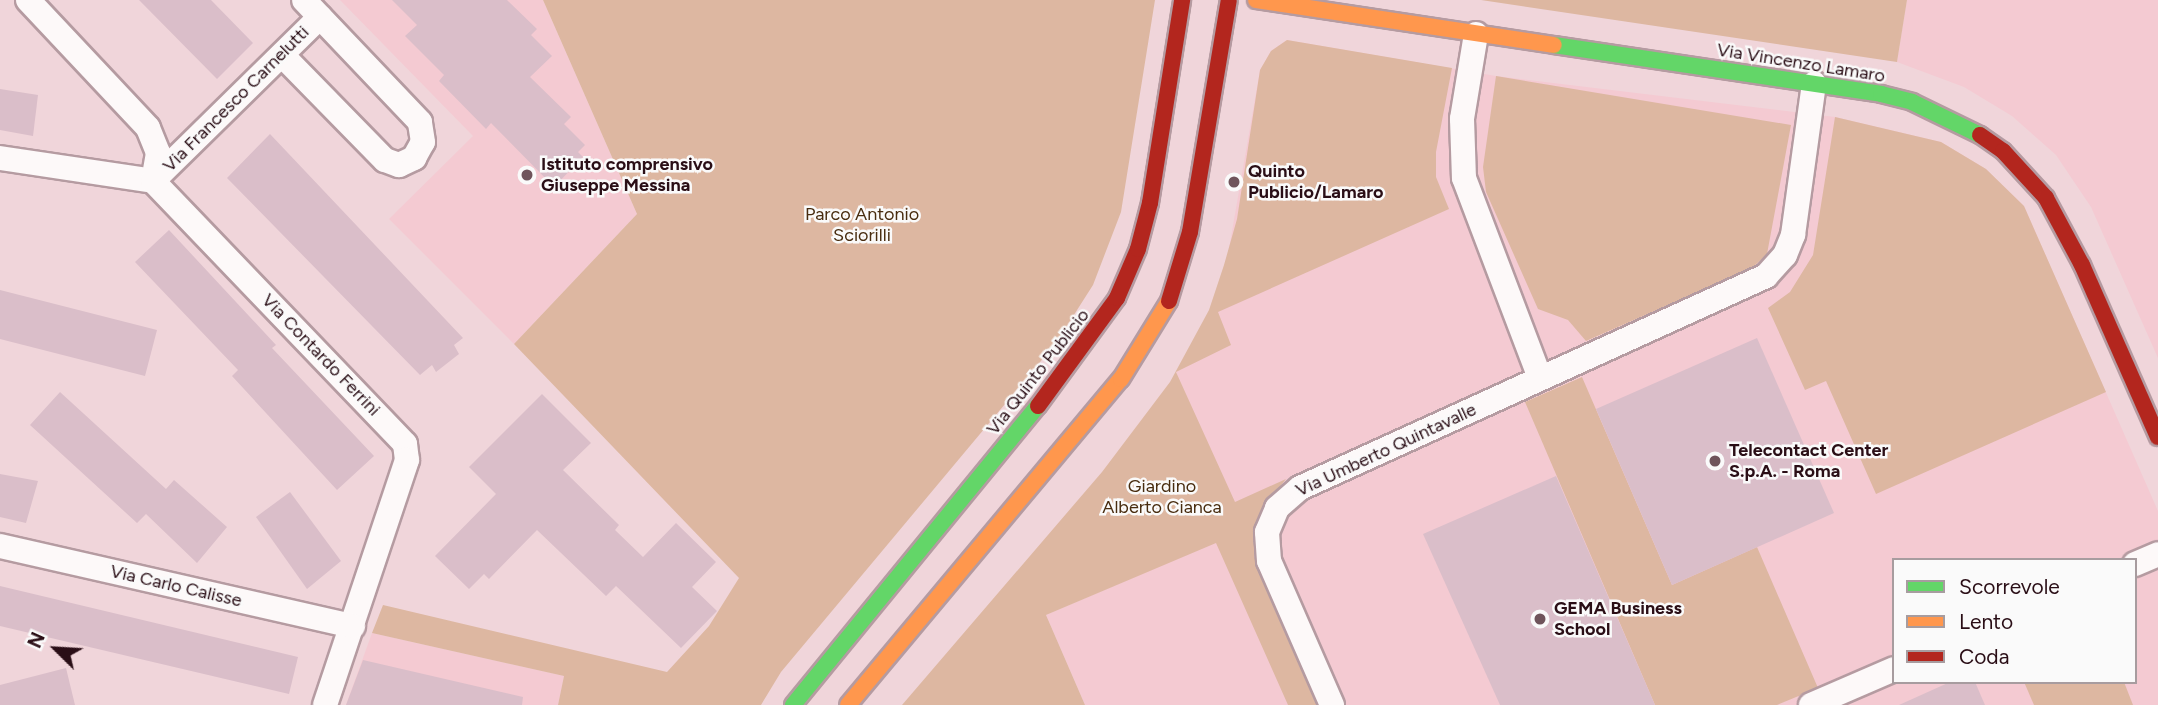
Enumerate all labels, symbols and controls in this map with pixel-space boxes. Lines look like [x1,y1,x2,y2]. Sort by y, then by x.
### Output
street label: Via Francesco Carnelutti [158,21,314,177]
street label: Via Vincenzo Lamaro [1715,39,1887,87]
place label: Istituto comprensivo Giuseppe Messina [541,154,713,196]
place label: Quinto Publicio/Lamaro [1248,161,1384,204]
marker: Istituto comprensivo Giuseppe Messina [519,167,535,183]
marker: Quinto Publicio/Lamaro [1226,174,1242,190]
park label: Parco Antonio Sciorilli [805,204,919,246]
street label: Via Contardo Ferrini [257,289,385,421]
street label: Via Quinto Publicio [982,305,1094,439]
street label: Via Umberto Quintavalle [1292,399,1480,501]
place label: Telecontact Center S.p.A. - Roma [1729,440,1888,482]
marker: Telecontact Center S.p.A. - Roma [1707,453,1723,469]
park label: Giardino Alberto Cianca [1102,476,1222,518]
legend [1892,558,2137,684]
street label: Via Carlo Calisse [108,560,244,612]
text: Scorrevole [1959,574,2060,599]
place label: GEMA Business School [1554,598,1682,640]
text: Lento [1959,609,2013,634]
marker: GEMA Business School [1532,611,1548,627]
north arrow [21,614,91,684]
text: N [23,629,50,652]
text: Coda [1959,644,2009,669]

